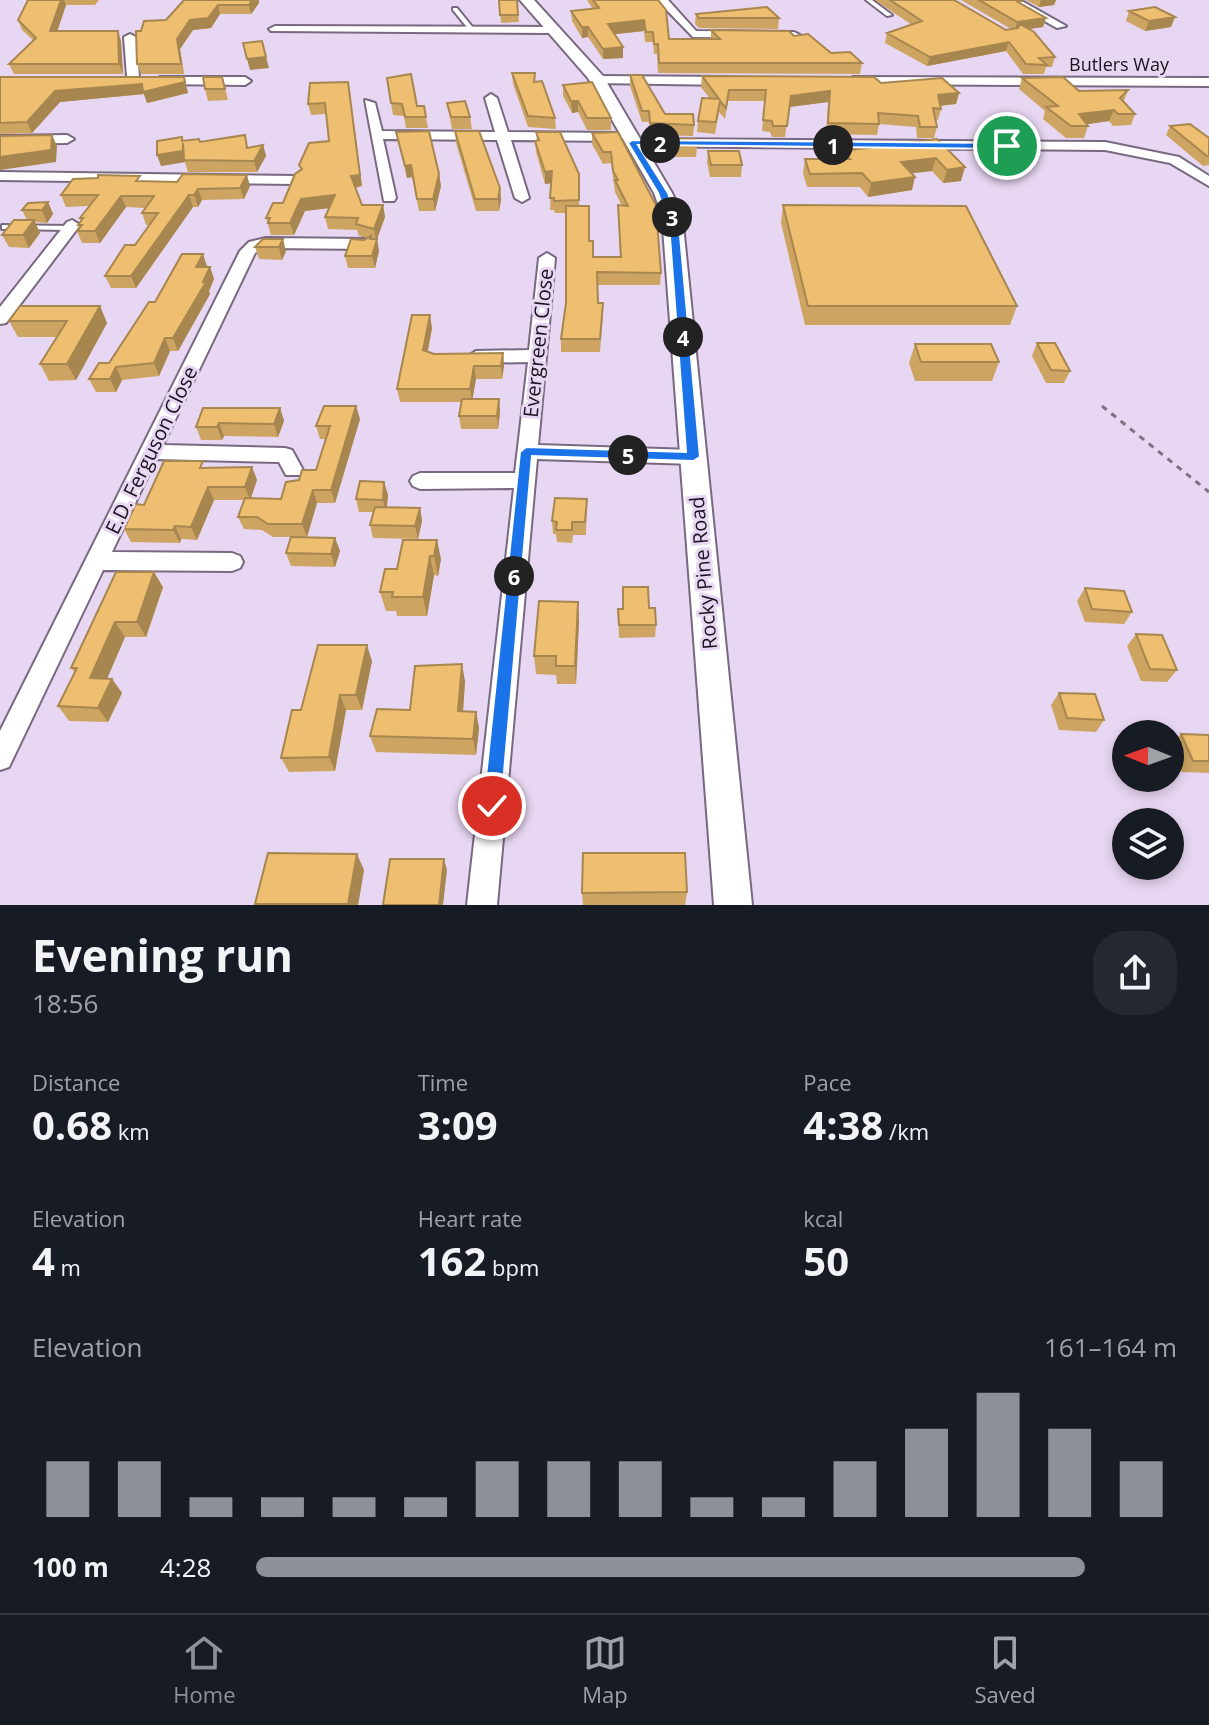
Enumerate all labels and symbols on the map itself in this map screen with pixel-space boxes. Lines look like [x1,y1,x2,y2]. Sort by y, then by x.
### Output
street label: Butlers Way [1069,52,1170,76]
pin [973,112,1041,180]
pin: 2 [640,123,680,163]
pin: 1 [813,125,853,165]
pin: 3 [652,197,692,237]
street label: Evergreen Close [517,267,559,419]
pin: 4 [663,317,703,357]
street label: E.D. Ferguson Close [99,362,203,538]
pin: 5 [608,435,648,475]
street label: Rocky Pine Road [683,496,723,650]
pin: 6 [494,556,534,596]
north arrow [1112,720,1184,792]
pin [458,772,526,840]

